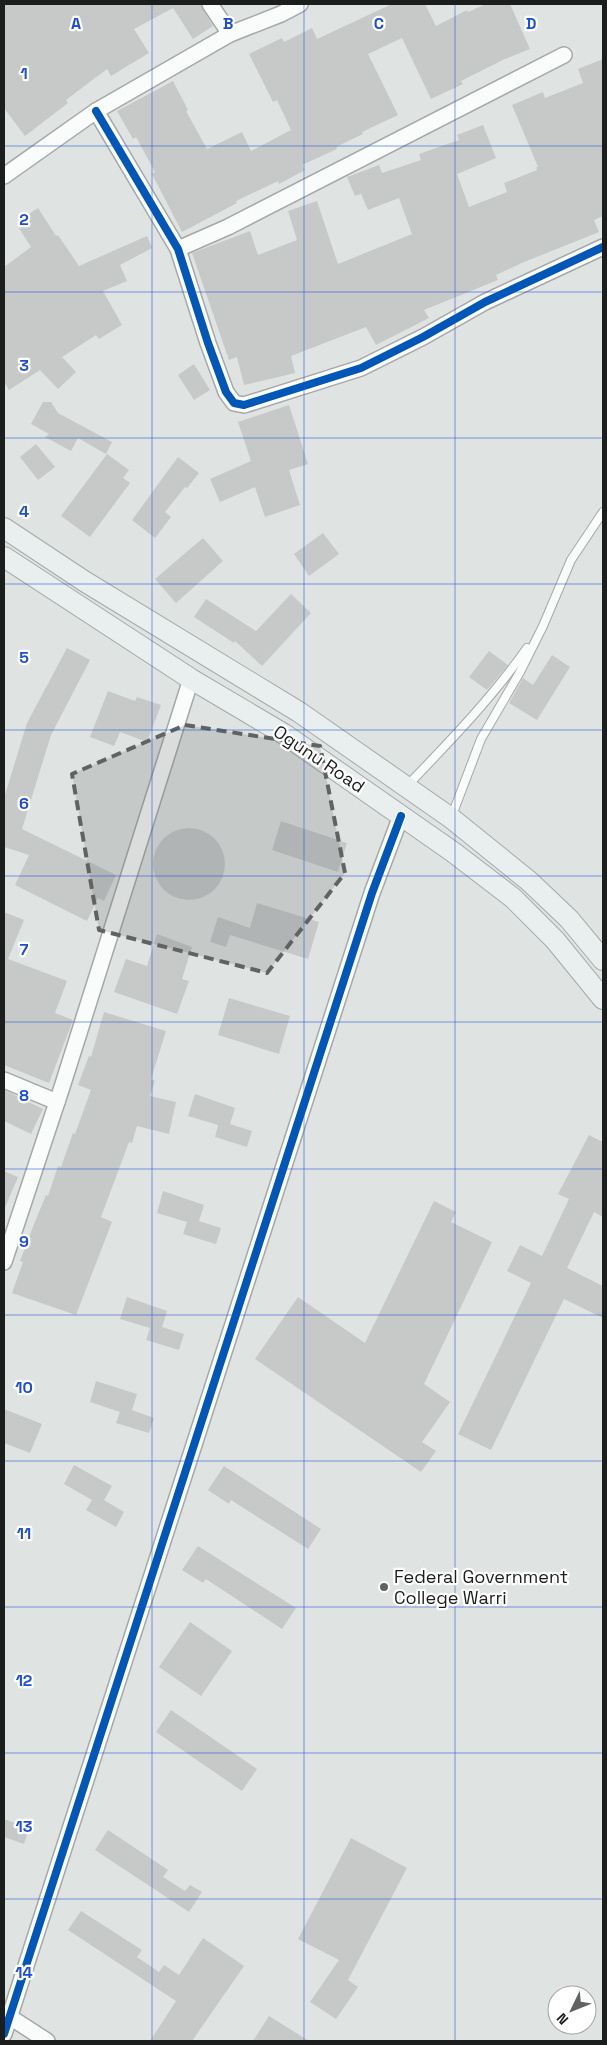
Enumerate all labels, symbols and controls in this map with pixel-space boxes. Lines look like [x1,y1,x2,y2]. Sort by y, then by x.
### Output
text: A [71,13,81,34]
text: B [223,13,233,34]
text: C [374,13,384,34]
text: D [526,13,536,34]
text: 1 [20,63,28,84]
text: 2 [19,209,29,230]
text: 3 [19,355,29,376]
text: 4 [19,501,29,522]
text: 5 [19,647,29,668]
street label: Ogunu Road [269,720,369,798]
text: 6 [19,793,29,814]
text: 7 [20,939,29,960]
text: 8 [19,1085,29,1106]
text: 9 [19,1231,29,1252]
text: 10 [15,1377,33,1398]
text: 11 [17,1523,31,1544]
place label: Federal Government College Warri [394,1565,568,1609]
marker: Federal Government College Warri [378,1581,390,1593]
text: 12 [16,1670,32,1691]
text: 13 [16,1816,33,1837]
text: 14 [15,1962,33,1983]
north arrow [547,1985,597,2035]
text: N [553,2009,572,2028]

